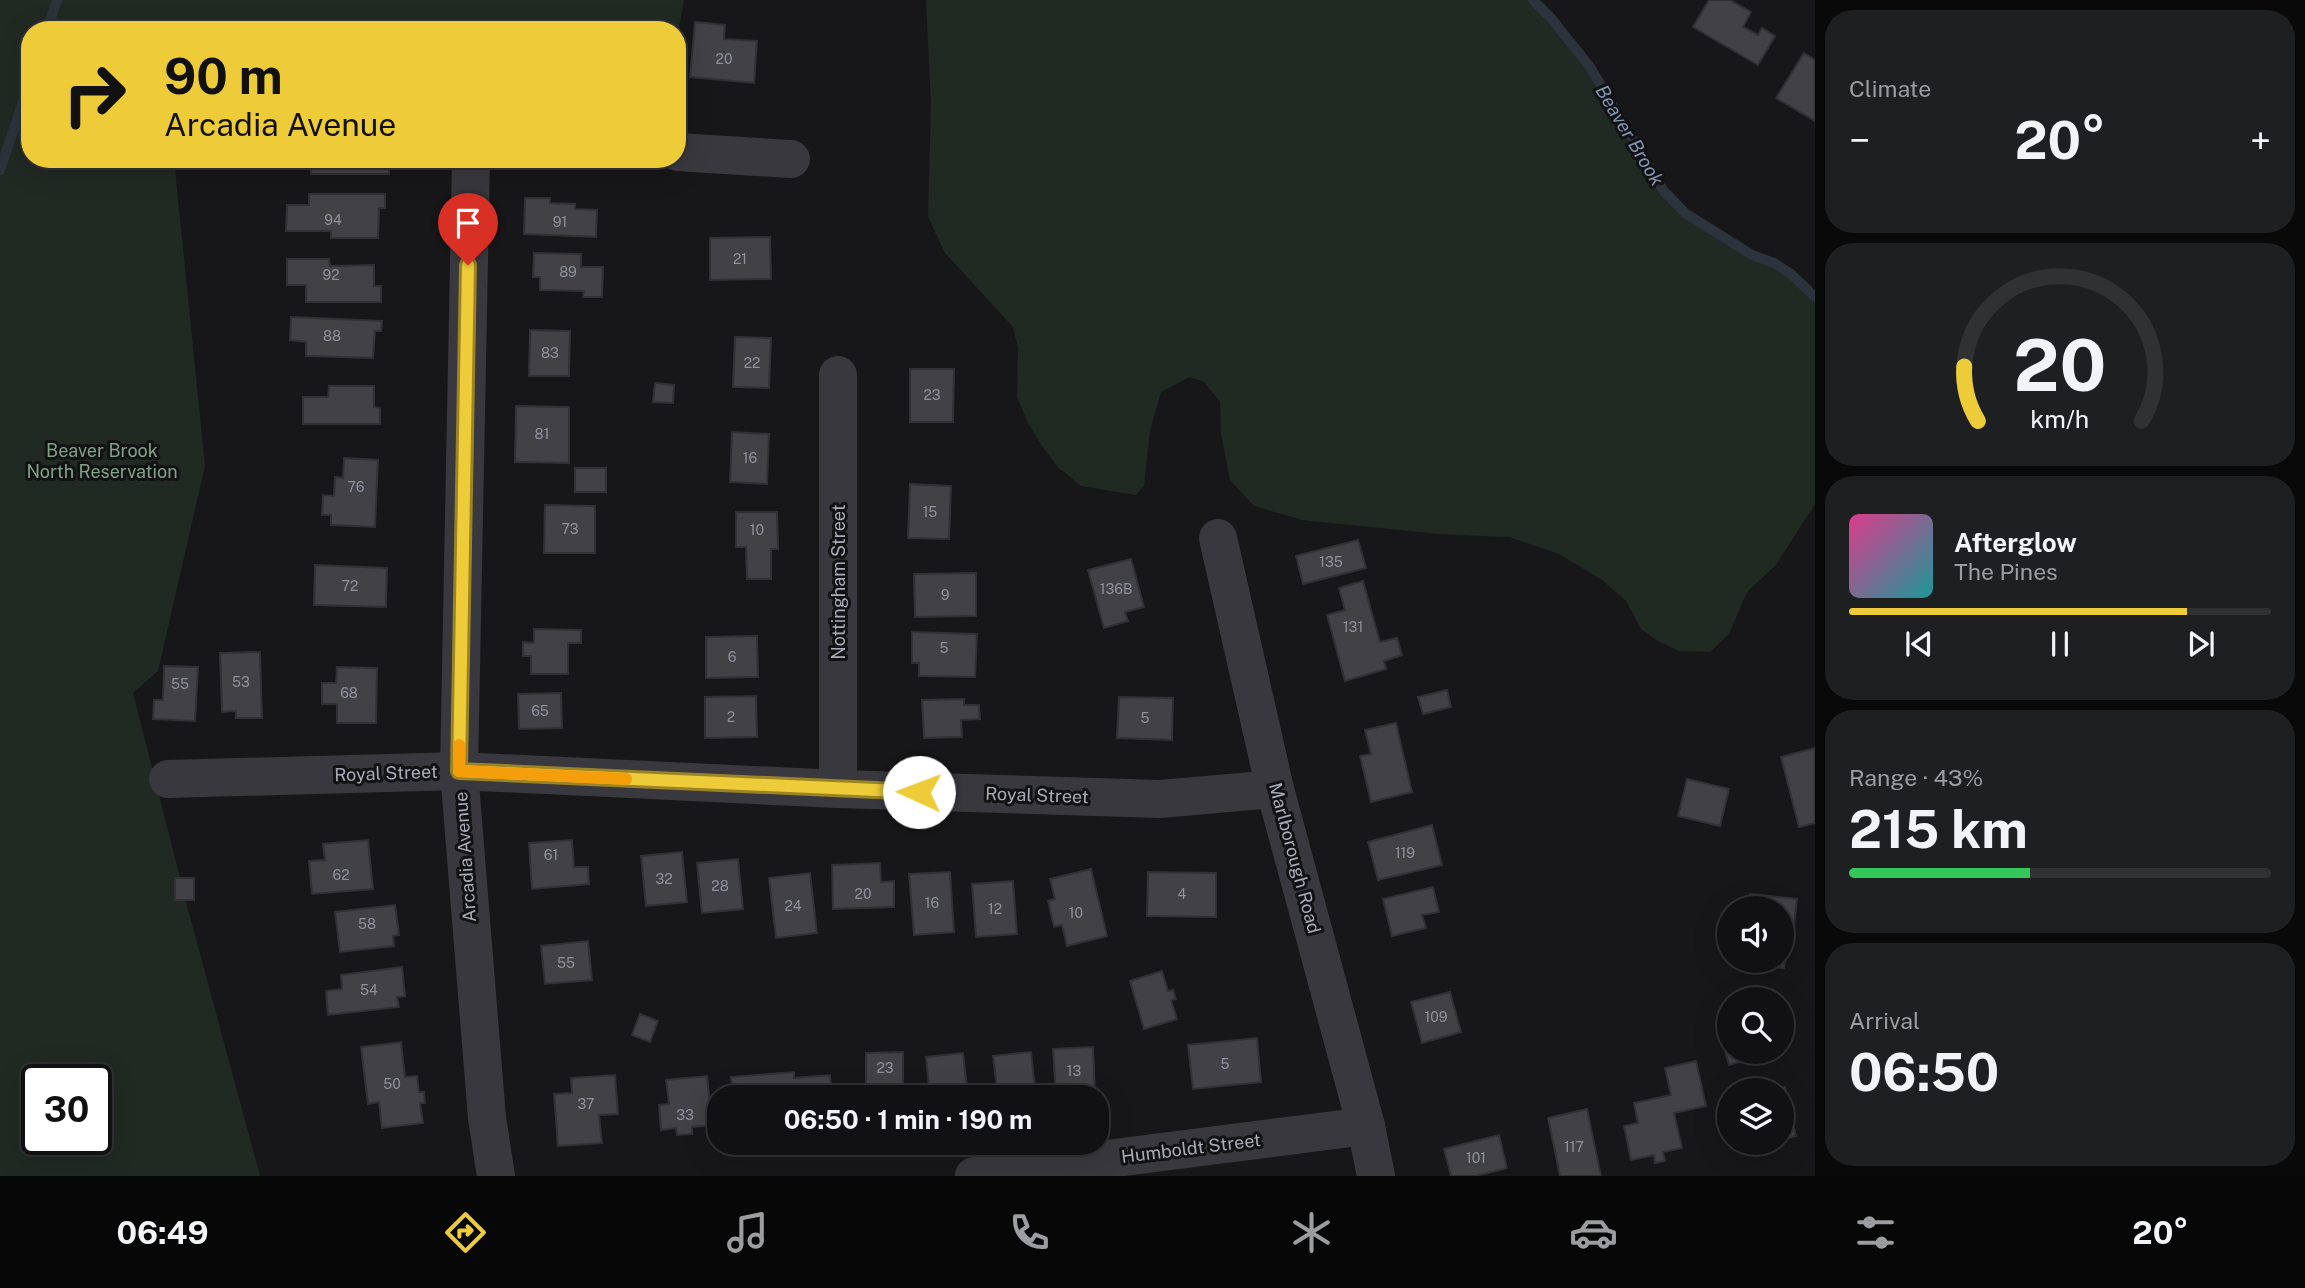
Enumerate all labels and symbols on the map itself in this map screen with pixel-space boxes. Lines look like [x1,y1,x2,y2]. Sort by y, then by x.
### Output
house number: 20 [716,51,732,67]
water label: Beaver Brook [1591,81,1669,190]
pin [438,193,498,265]
house number: 94 [324,212,342,228]
house number: 91 [553,214,567,230]
house number: 21 [733,251,747,267]
house number: 89 [559,264,577,280]
house number: 92 [322,267,340,283]
house number: 88 [323,328,341,344]
house number: 83 [541,345,559,361]
house number: 22 [744,355,760,371]
house number: 23 [923,387,941,403]
house number: 81 [535,426,549,442]
park label: Beaver Brook North Reservation [26,440,178,482]
house number: 16 [743,450,757,466]
house number: 76 [348,479,365,495]
street label: Nottingham Street [828,504,849,660]
house number: 15 [923,504,937,520]
house number: 73 [562,521,579,537]
house number: 10 [750,522,764,538]
house number: 135 [1319,554,1343,570]
house number: 72 [342,578,358,594]
house number: 136B [1100,581,1132,597]
house number: 9 [941,587,950,603]
house number: 131 [1343,619,1363,635]
house number: 5 [940,640,949,656]
house number: 6 [728,649,737,665]
house number: 53 [232,674,250,690]
house number: 55 [171,676,189,692]
house number: 68 [340,685,358,701]
house number: 65 [531,703,549,719]
house number: 2 [727,709,735,725]
house number: 5 [1141,710,1150,726]
position arrow [882,755,956,829]
street label: Royal Street [334,761,438,785]
street label: Marlborough Road [1265,780,1325,936]
street label: Royal Street [985,783,1089,807]
street label: Arcadia Avenue [450,791,480,923]
house number: 119 [1395,845,1415,861]
house number: 61 [544,847,558,863]
house number: 62 [332,867,350,883]
house number: 32 [655,871,673,887]
house number: 28 [711,878,729,894]
house number: 20 [855,886,871,902]
house number: 4 [1178,886,1187,902]
house number: 16 [925,895,939,911]
house number: 24 [784,898,802,914]
house number: 12 [988,901,1002,917]
house number: 10 [1069,905,1083,921]
house number: 58 [358,916,376,932]
house number: 55 [557,955,575,971]
house number: 54 [360,982,378,998]
house number: 109 [1425,1009,1448,1025]
house number: 5 [1221,1056,1230,1072]
house number: 23 [876,1060,894,1076]
house number: 13 [1067,1063,1081,1079]
speed limit sign: 30 [21,1064,112,1155]
house number: 50 [383,1076,401,1092]
house number: 37 [578,1096,594,1112]
house number: 33 [676,1107,694,1123]
street label: Humboldt Street [1120,1129,1262,1167]
house number: 117 [1564,1139,1584,1155]
house number: 101 [1466,1150,1486,1166]

